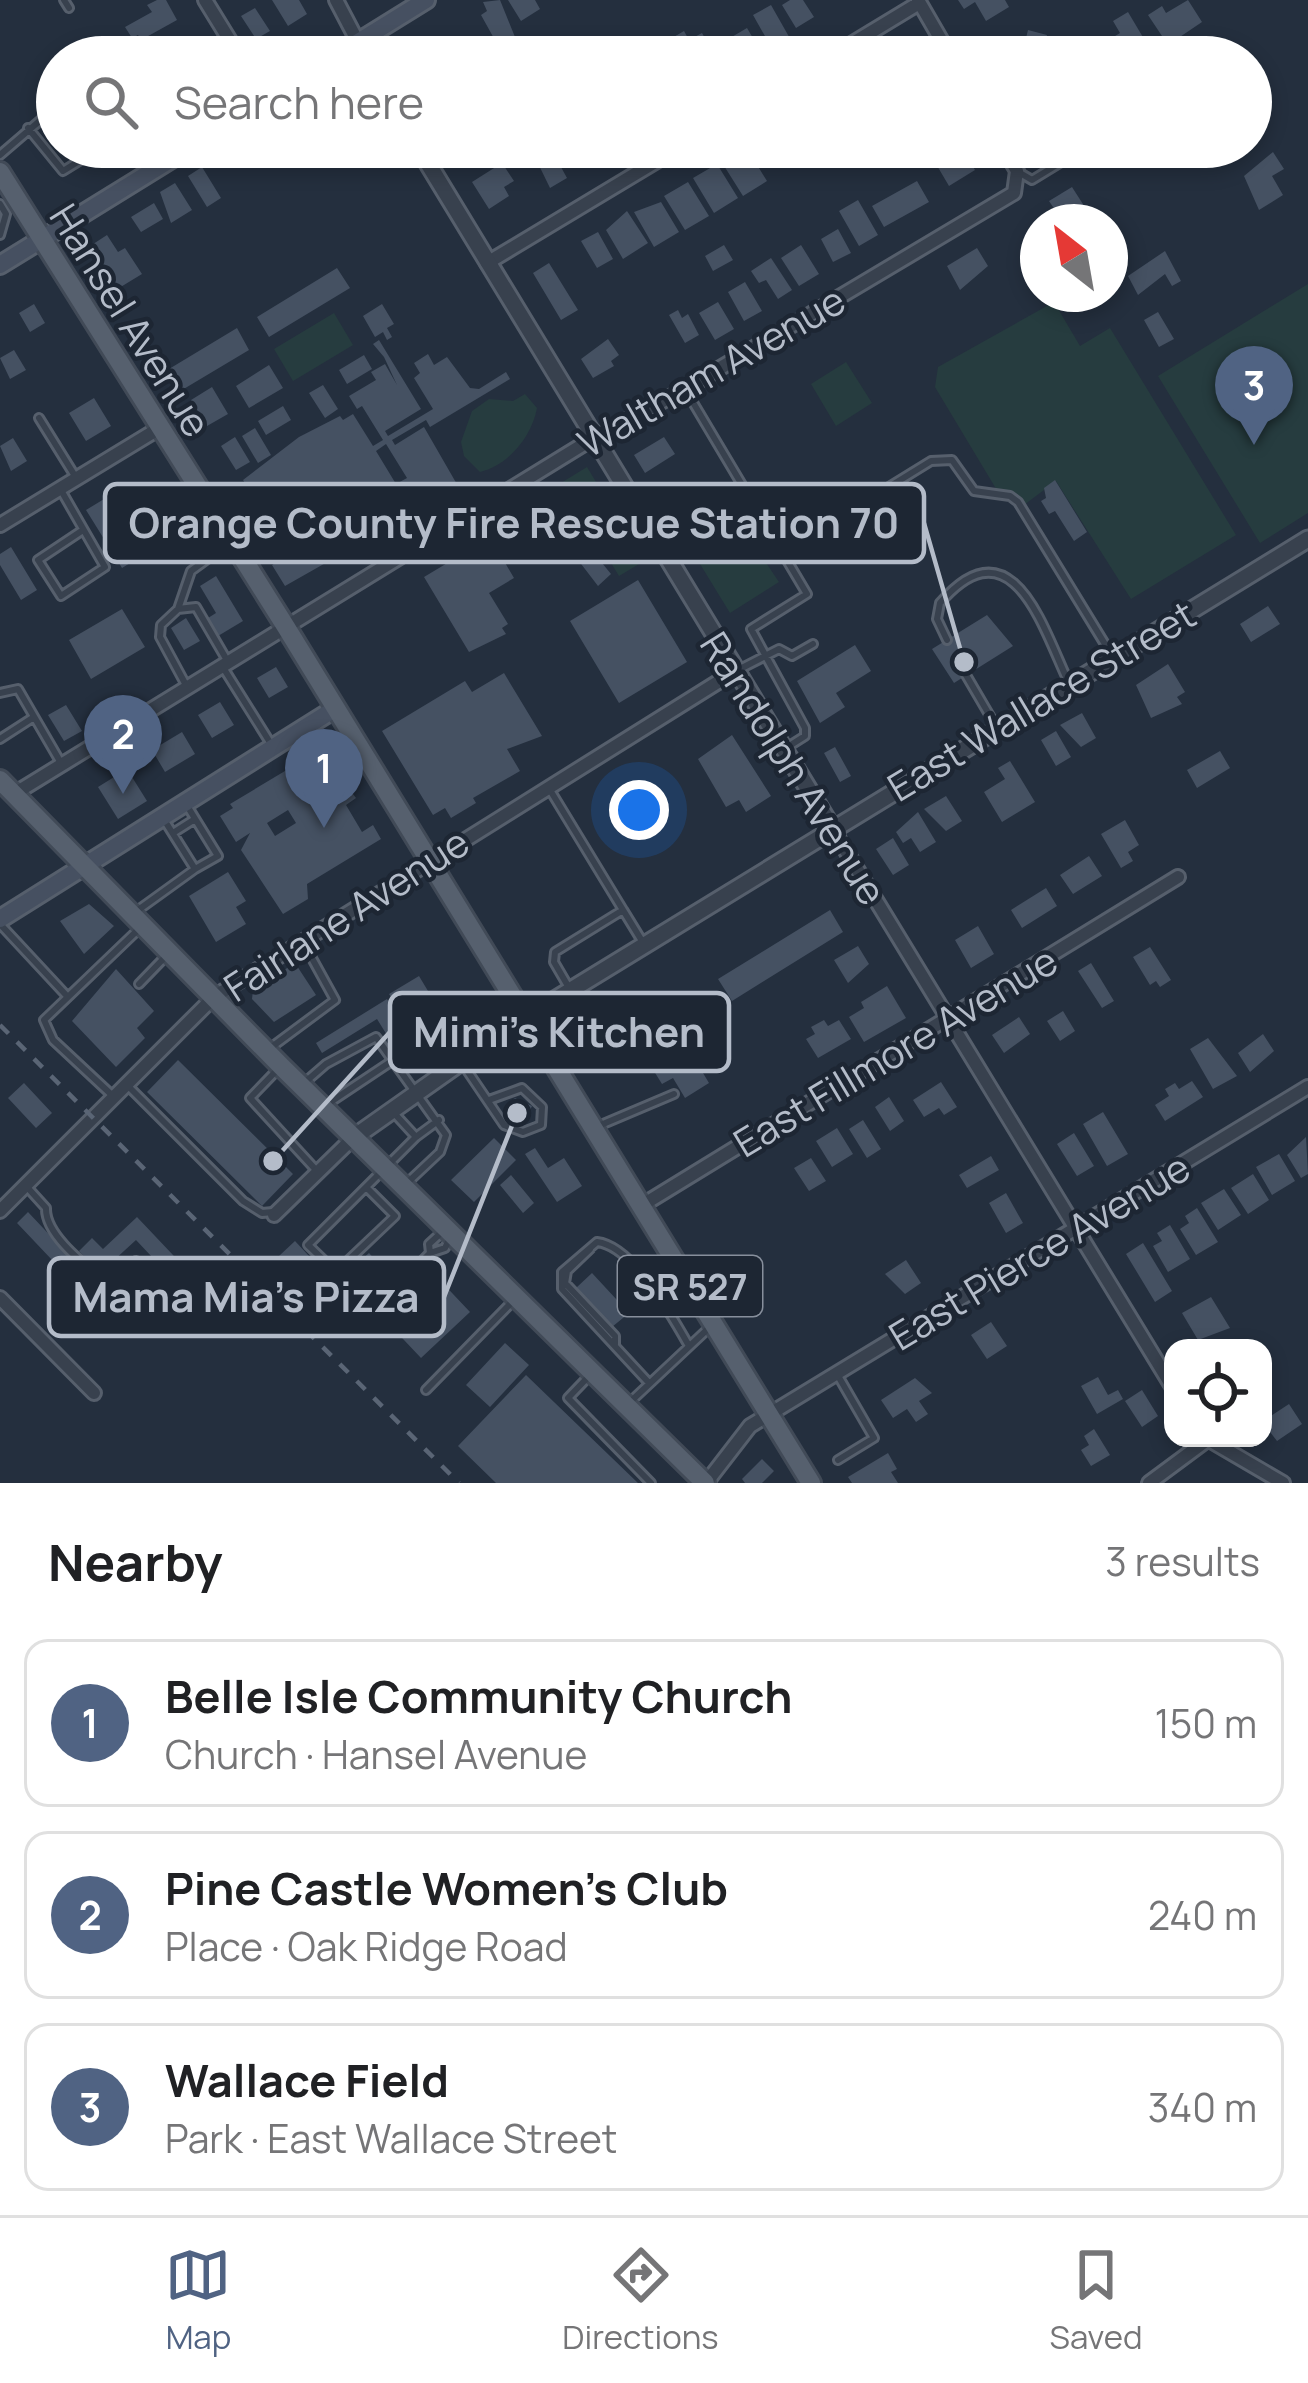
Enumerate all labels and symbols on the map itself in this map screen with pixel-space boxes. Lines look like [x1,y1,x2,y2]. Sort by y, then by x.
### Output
street label: Hansel Avenue [38,193,224,447]
north arrow [1020,204,1128,312]
street label: Waltham Avenue [567,273,855,469]
pin: 3 [1215,346,1293,445]
callout: Orange County Fire Rescue Station 70 [105,484,924,562]
text: Orange County Fire Rescue Station 70 [129,493,900,551]
street label: East Wallace Street [877,587,1205,813]
street label: Randolph Avenue [688,621,900,915]
pin: 2 [84,695,162,794]
pin: 1 [285,729,363,828]
your location [609,780,669,840]
street label: Fairlane Avenue [213,815,479,1013]
street label: East Fillmore Avenue [723,933,1067,1169]
callout: Mimi's Kitchen [390,993,729,1071]
text: Mimi's Kitchen [413,1002,705,1060]
street label: East Pierce Avenue [879,1140,1199,1362]
road number: SR 527 [618,1256,762,1316]
callout: Mama Mia's Pizza [49,1258,444,1336]
text: Mama Mia's Pizza [72,1267,420,1325]

